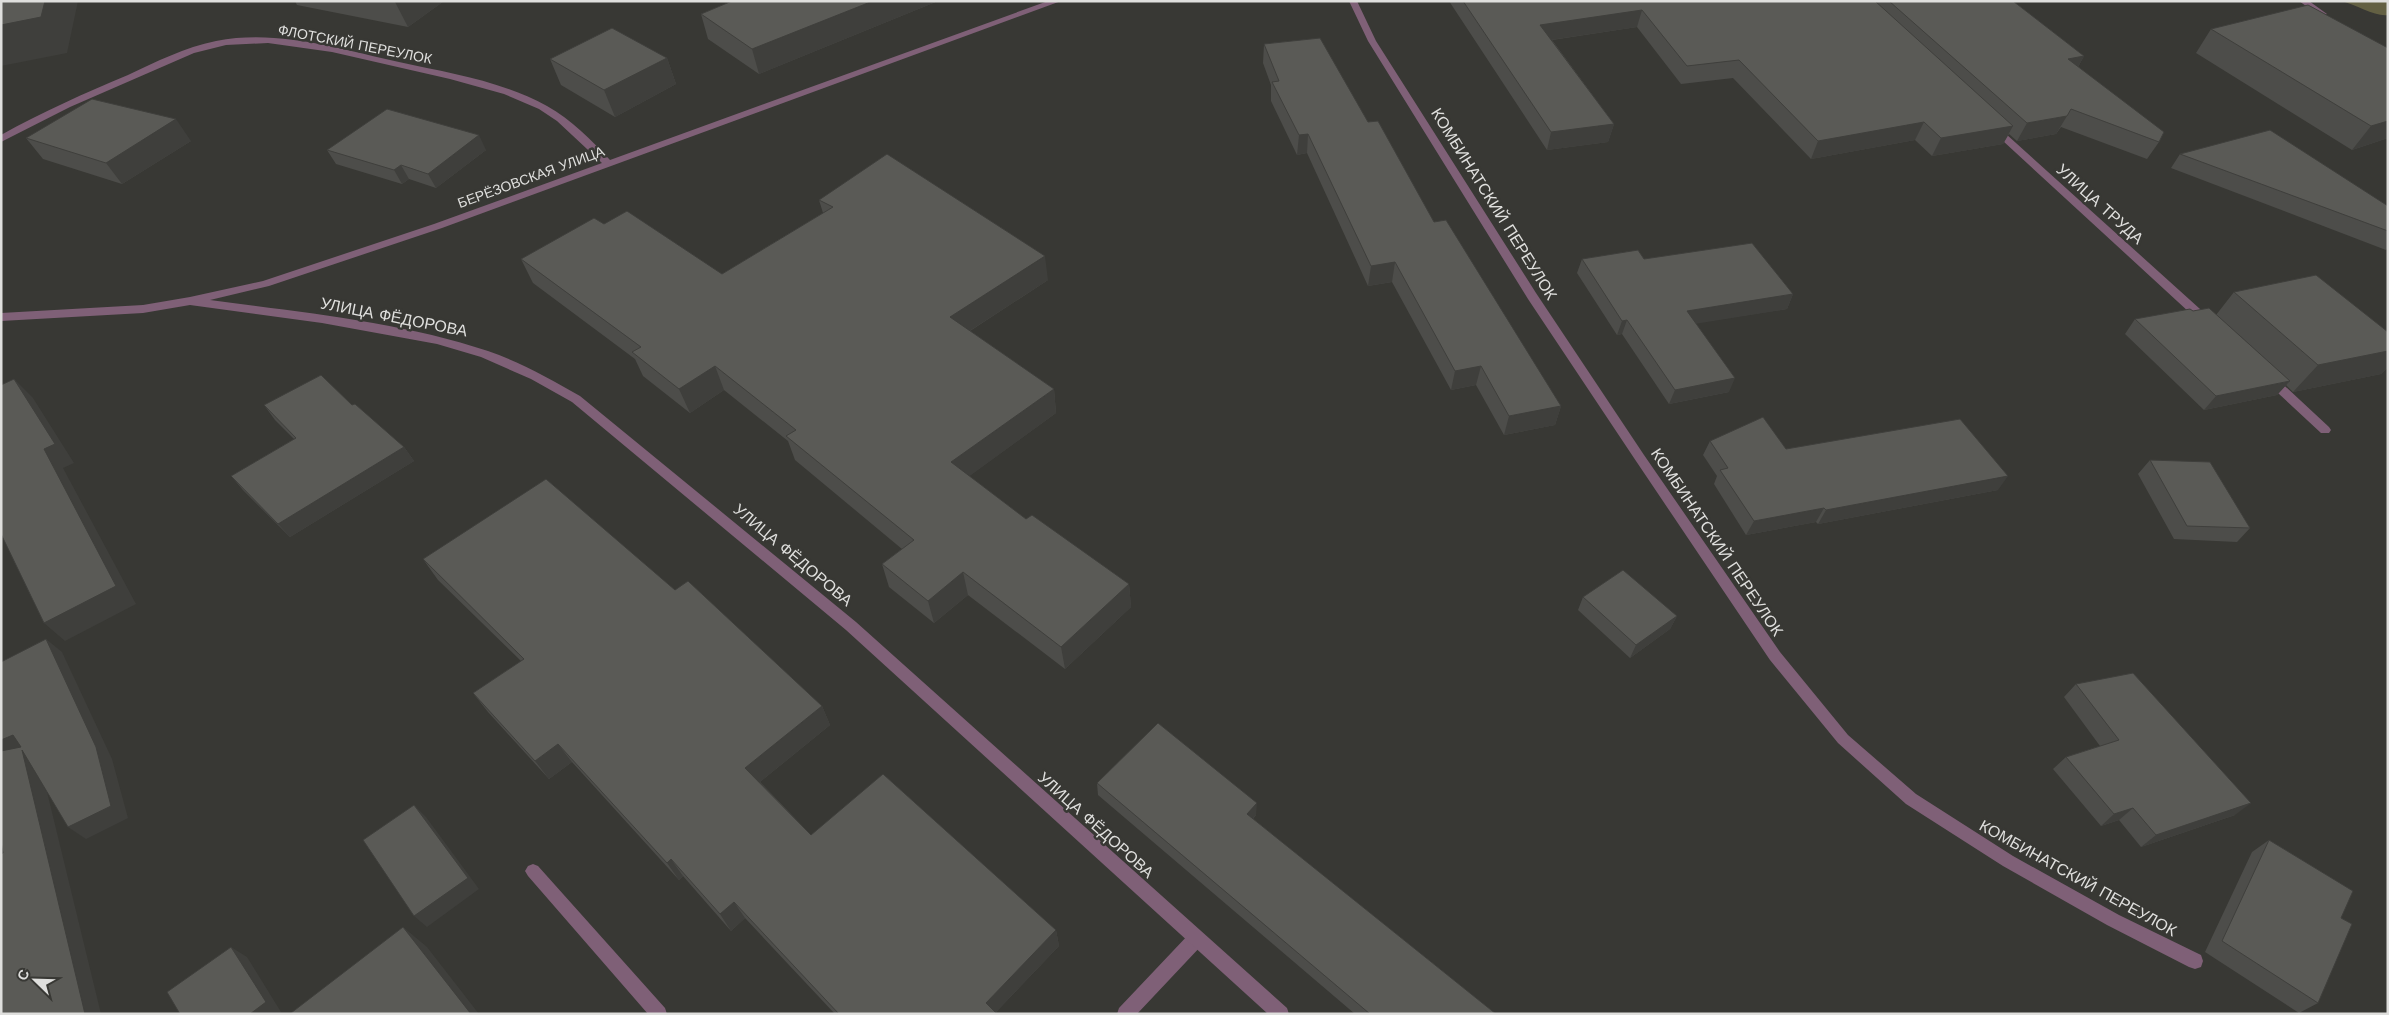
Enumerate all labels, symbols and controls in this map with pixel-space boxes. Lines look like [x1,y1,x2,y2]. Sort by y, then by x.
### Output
street label: ФЛОТСКИЙ ПЕРЕУЛОК [277,20,434,67]
street label: КОМБИНАТСКИЙ ПЕРЕУЛОК [1427,105,1561,304]
street label: БЕРЁЗОВСКАЯ УЛИЦА [455,143,607,211]
street label: УЛИЦА ТРУДА [2053,160,2148,248]
street label: УЛИЦА ФЁДОРОВА [319,293,469,341]
street label: КОМБИНАТСКИЙ ПЕРЕУЛОК [1647,444,1787,640]
street label: УЛИЦА ФЁДОРОВА [730,500,857,610]
street label: УЛИЦА ФЁДОРОВА [1034,768,1158,882]
street label: КОМБИНАТСКИЙ ПЕРЕУЛОК [1976,816,2180,941]
north arrow [10,955,60,1005]
text: С [14,967,32,983]

